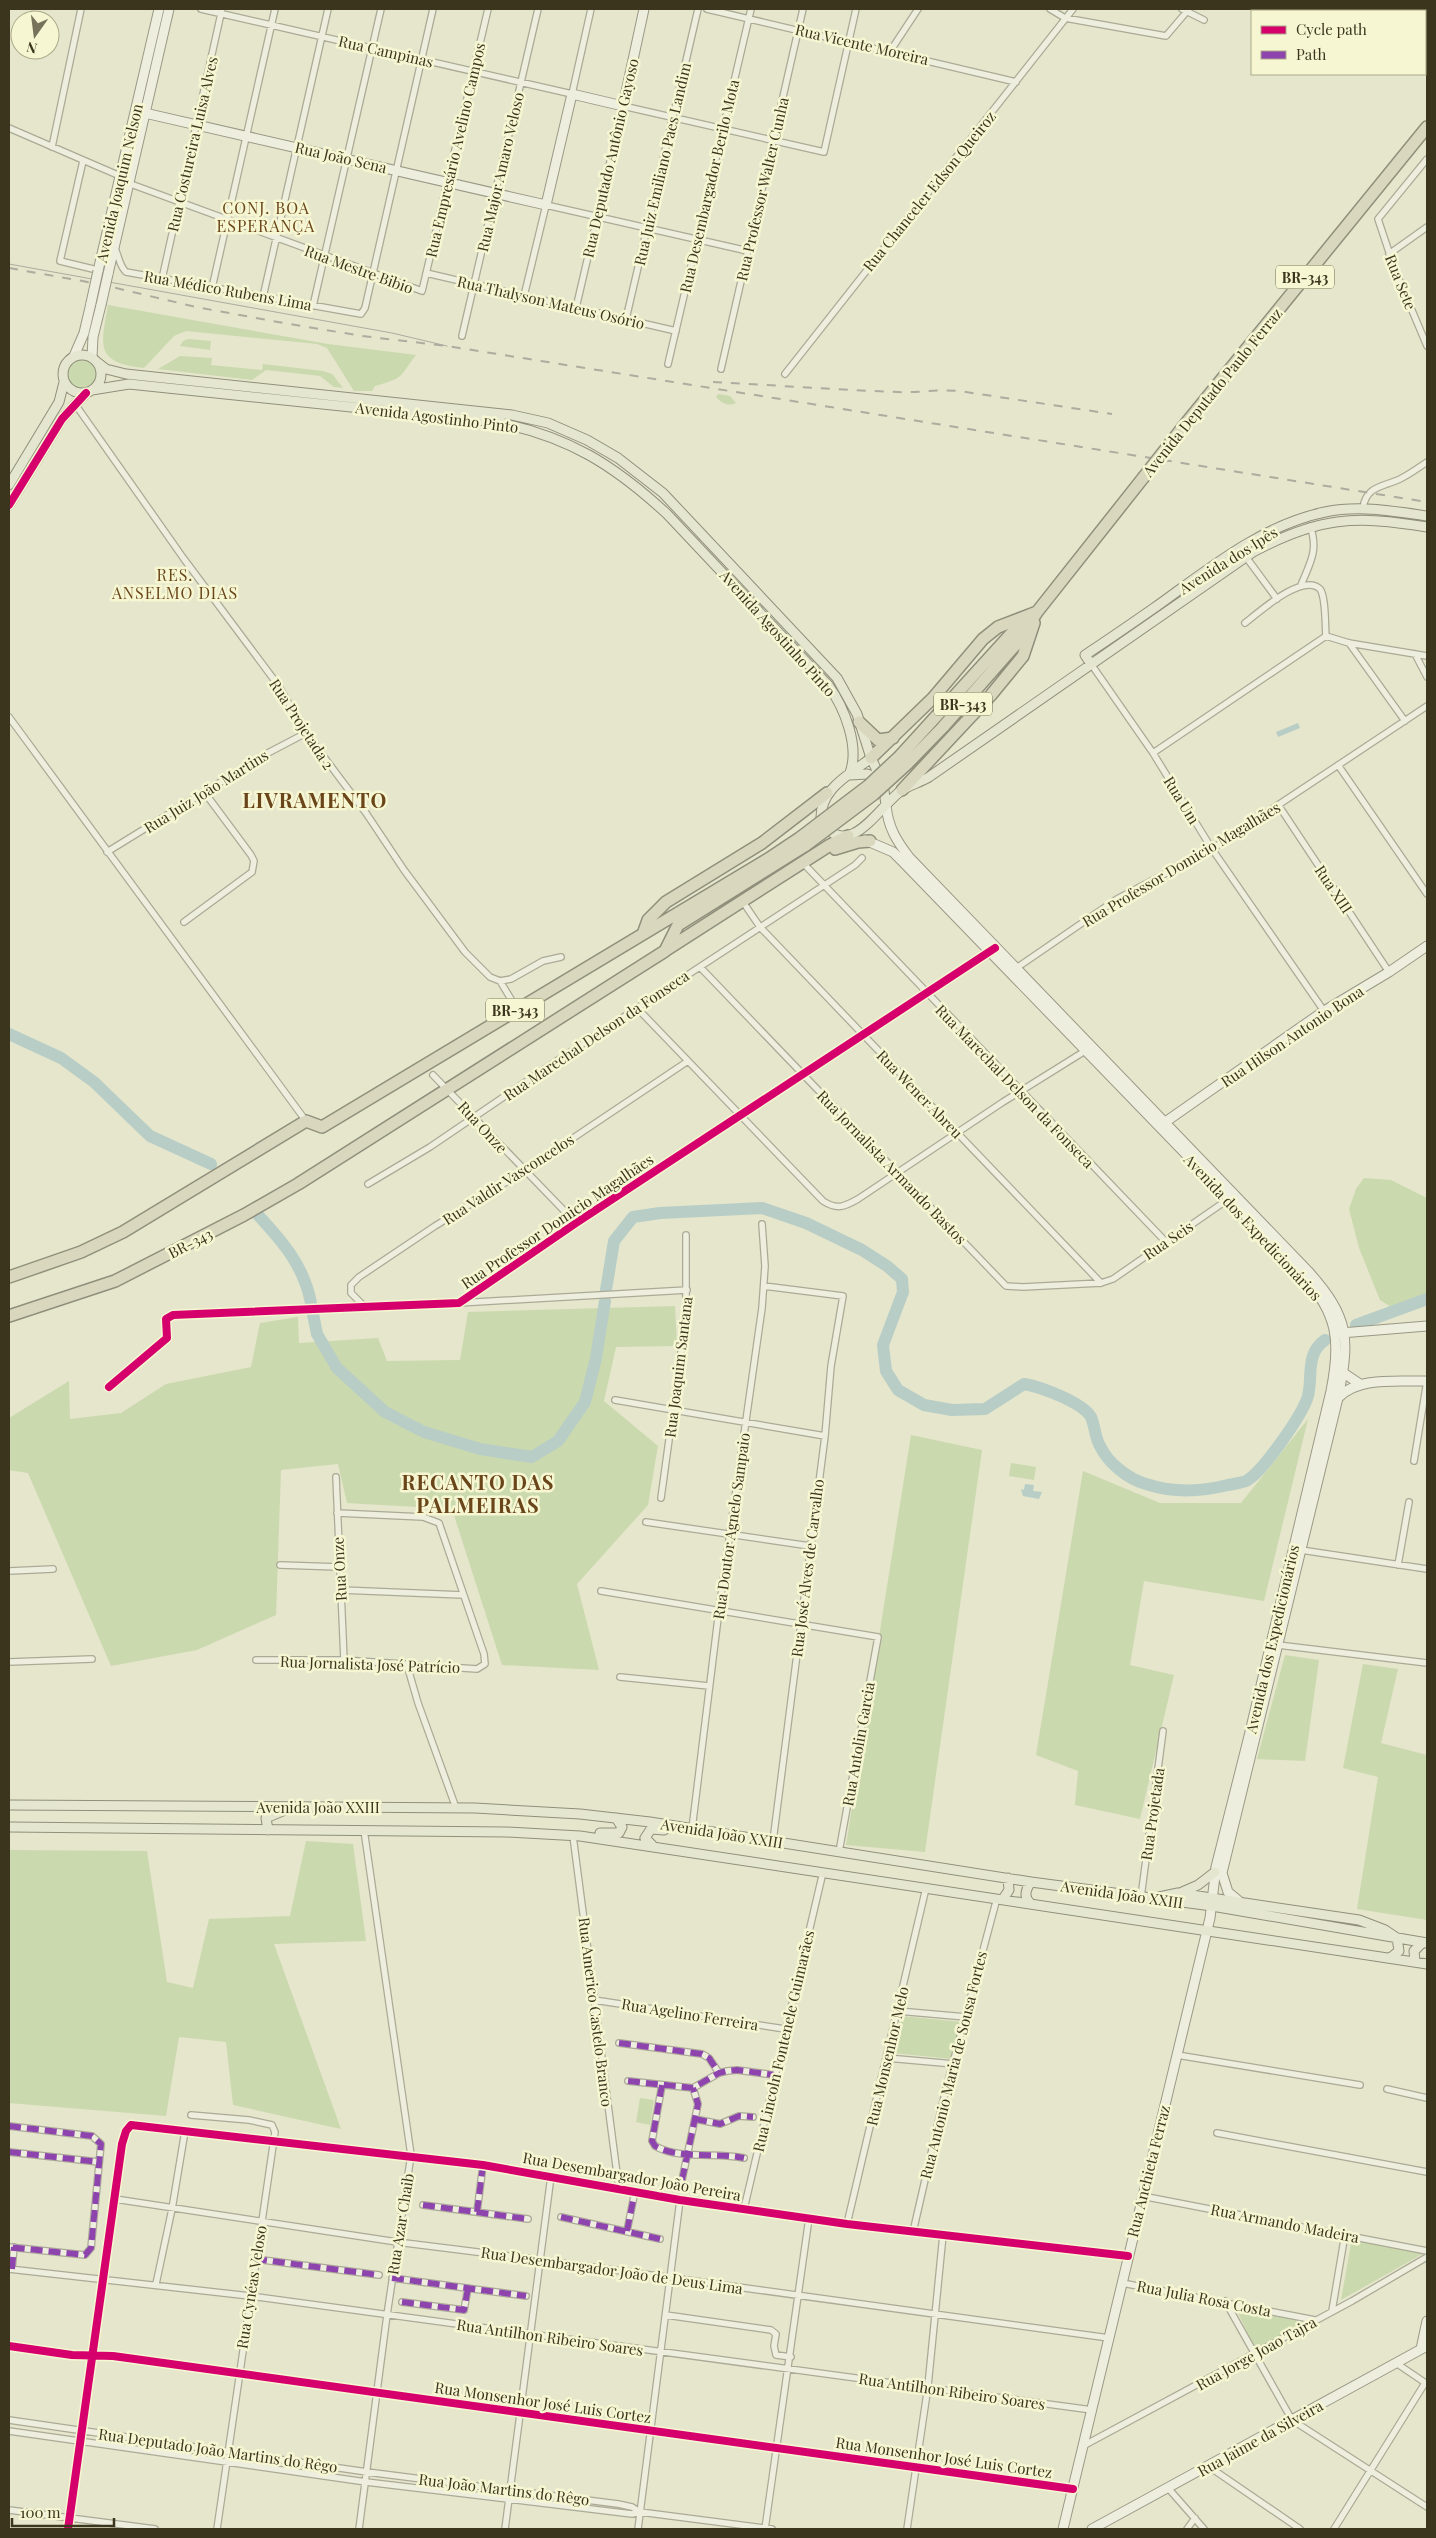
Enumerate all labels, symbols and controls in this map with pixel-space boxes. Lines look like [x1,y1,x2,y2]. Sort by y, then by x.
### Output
north arrow [10,10,60,60]
legend [1251,10,1426,75]
street label: Rua Vicente Moreira [793,19,931,69]
text: Cycle path [1296,19,1367,39]
street label: Rua Campinas [337,30,435,72]
text: N [25,38,39,59]
street label: Rua Empresário Avelino Campos [421,41,489,259]
text: Path [1296,44,1326,64]
street label: Rua Costureira Luisa Alves [162,54,222,234]
street label: Rua Deputado Antônio Gayoso [577,56,643,260]
street label: Rua Juiz Emiliano Paes Landim [629,60,695,268]
street label: Rua Desembargador Berilo Mota [675,77,743,295]
street label: Rua Major Amaro Veloso [472,90,528,254]
street label: Rua Professor Walter Cunha [731,95,793,283]
street label: Avenida Joaquim Nelson [91,102,147,265]
street label: Rua Chanceler Edson Queiroz [858,107,1000,275]
street label: Rua João Sena [293,137,389,177]
district label: CONJ. BOA ESPERANÇA [217,197,315,236]
street label: Rua Mestre Bibio [302,240,416,298]
street label: Rua Sete [1381,251,1421,313]
street label: Rua Médico Rubens Lima [143,265,314,315]
road number: BR-343 [1276,266,1334,288]
street label: Rua Thalyson Mateus Osório [455,271,647,333]
street label: Avenida Deputado Paulo Ferraz [1137,304,1286,481]
street label: Avenida Agostinho Pinto [353,397,520,437]
street label: Avenida dos Ipês [1174,522,1281,599]
district label: RES. ANSELMO DIAS [111,564,238,603]
street label: Avenida Agostinho Pinto [715,565,840,701]
street label: Rua Projetada 2 [265,675,339,773]
road number: BR-343 [934,692,992,716]
street label: Rua Juiz João Martins [140,745,272,837]
street label: Rua Um [1160,772,1205,828]
district label: LIVRAMENTO [243,786,387,813]
street label: Rua Professor Domicio Magalhães [1078,797,1284,931]
street label: Rua XIII [1311,861,1357,917]
street label: Rua Marechal Delson da Fonseca [499,965,693,1105]
street label: Rua Hilson Antonio Bona [1217,980,1368,1091]
road number: BR-343 [486,998,544,1022]
street label: Rua Marechal Delson da Fonseca [931,1000,1099,1172]
street label: Rua Wener Abreu [873,1045,968,1143]
street label: Rua Jornalista Armando Bastos [813,1086,971,1248]
street label: Rua Onze [454,1097,512,1157]
street label: Rua Valdir Vasconcelos [438,1129,578,1229]
street label: Rua Professor Domicio Magalhães [457,1149,657,1293]
street label: Avenida dos Expedicionários [1179,1149,1326,1305]
street label: Rua Seis [1139,1216,1197,1264]
street label: BR-343 [164,1223,216,1263]
street label: Rua Joaquim Santana [659,1295,697,1439]
street label: Rua Doutor Agnelo Sampaio [708,1431,754,1621]
district label: RECANTO DAS PALMEIRAS [402,1468,554,1518]
street label: Rua José Alves de Carvalho [786,1478,828,1658]
street label: Rua Onze [327,1536,351,1602]
street label: Avenida dos Expedicionários [1240,1543,1303,1736]
street label: Rua Jornalista José Patrício [279,1651,461,1677]
street label: Rua Antolin Garcia [837,1680,879,1808]
street label: Rua Projetada [1136,1766,1168,1862]
street label: Avenida João XXIII [255,1797,380,1817]
street label: Avenida João XXIII [658,1813,785,1853]
street label: Avenida João XXIII [1058,1875,1185,1913]
street label: Rua Americo Castelo Branco [574,1916,618,2108]
street label: Rua Lincoln Fontenele Guimarães [748,1928,818,2154]
street label: Rua Antonio Maria de Sousa Fortes [915,1949,991,2181]
street label: Rua Monsenhor Melo [861,1984,913,2128]
street label: Rua Agelino Ferreira [620,1993,760,2035]
street label: Rua Anchieta Ferraz [1122,2103,1174,2239]
street label: Rua Desembargador João Pereira [521,2147,743,2205]
street label: Rua Azar Chaib [382,2172,418,2276]
street label: Rua Armando Madeira [1209,2199,1361,2247]
street label: Rua Cynéas Veloso [231,2224,271,2350]
street label: Rua Desembargador João de Deus Lima [480,2242,745,2298]
street label: Rua Julia Rosa Costa [1135,2275,1273,2321]
street label: Rua Jorge Joao Tajra [1192,2311,1320,2394]
street label: Rua Antilhon Ribeiro Soares [455,2314,645,2360]
street label: Rua Antilhon Ribeiro Soares [857,2368,1047,2414]
street label: Rua Monsenhor José Luis Cortez [434,2377,652,2427]
street label: Rua Jaime da Silveira [1194,2395,1327,2481]
street label: Rua Deputado João Martins do Rêgo [97,2423,339,2477]
street label: Rua Monsenhor José Luis Cortez [835,2432,1053,2482]
street label: Rua João Martins do Rêgo [417,2469,591,2509]
scale bar [12,2496,115,2528]
text: 100 m [20,2502,61,2522]

